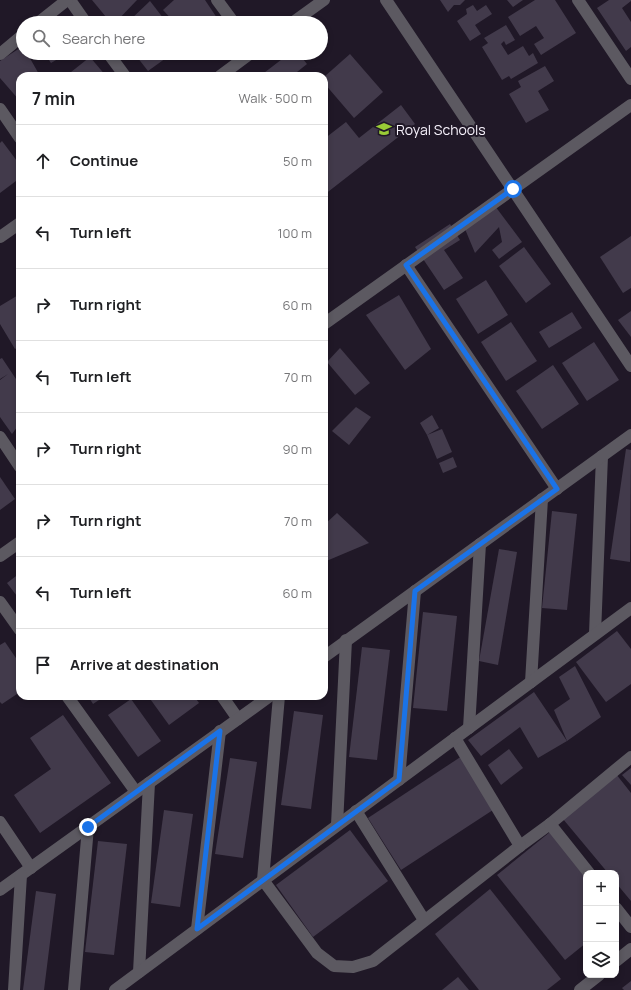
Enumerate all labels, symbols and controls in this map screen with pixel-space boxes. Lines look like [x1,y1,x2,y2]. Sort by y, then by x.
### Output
search box [16,16,328,60]
icon: search [30,27,52,49]
text: Search here [62,28,145,49]
text: 7 min [32,87,75,110]
text: Walk · 500 m [239,89,312,107]
school or university icon: Royal Schools [375,120,393,138]
place label: Royal Schools [396,120,486,139]
icon: ahead [32,150,54,172]
text: Continue [70,150,138,171]
text: 50 m [283,152,312,170]
route start [504,180,522,198]
icon: left [32,222,54,244]
text: Turn left [70,222,132,243]
text: 100 m [277,224,312,242]
icon: right [32,294,54,316]
text: Turn right [70,294,141,315]
text: 60 m [282,296,312,314]
icon: left [32,366,54,388]
text: Turn left [70,366,132,387]
text: 70 m [284,368,312,386]
icon: right [32,438,54,460]
text: Turn right [70,438,141,459]
text: 90 m [282,440,312,458]
icon: right [32,510,54,532]
text: Turn right [70,510,141,531]
text: 70 m [284,512,312,530]
icon: left [32,582,54,604]
text: Turn left [70,582,132,603]
text: 60 m [282,584,312,602]
icon: arrive [32,654,54,676]
text: Arrive at destination [70,654,219,675]
route end [79,818,97,836]
map controls [583,870,619,978]
button: + [583,870,619,906]
button: − [583,906,619,942]
button: layers [583,942,619,978]

